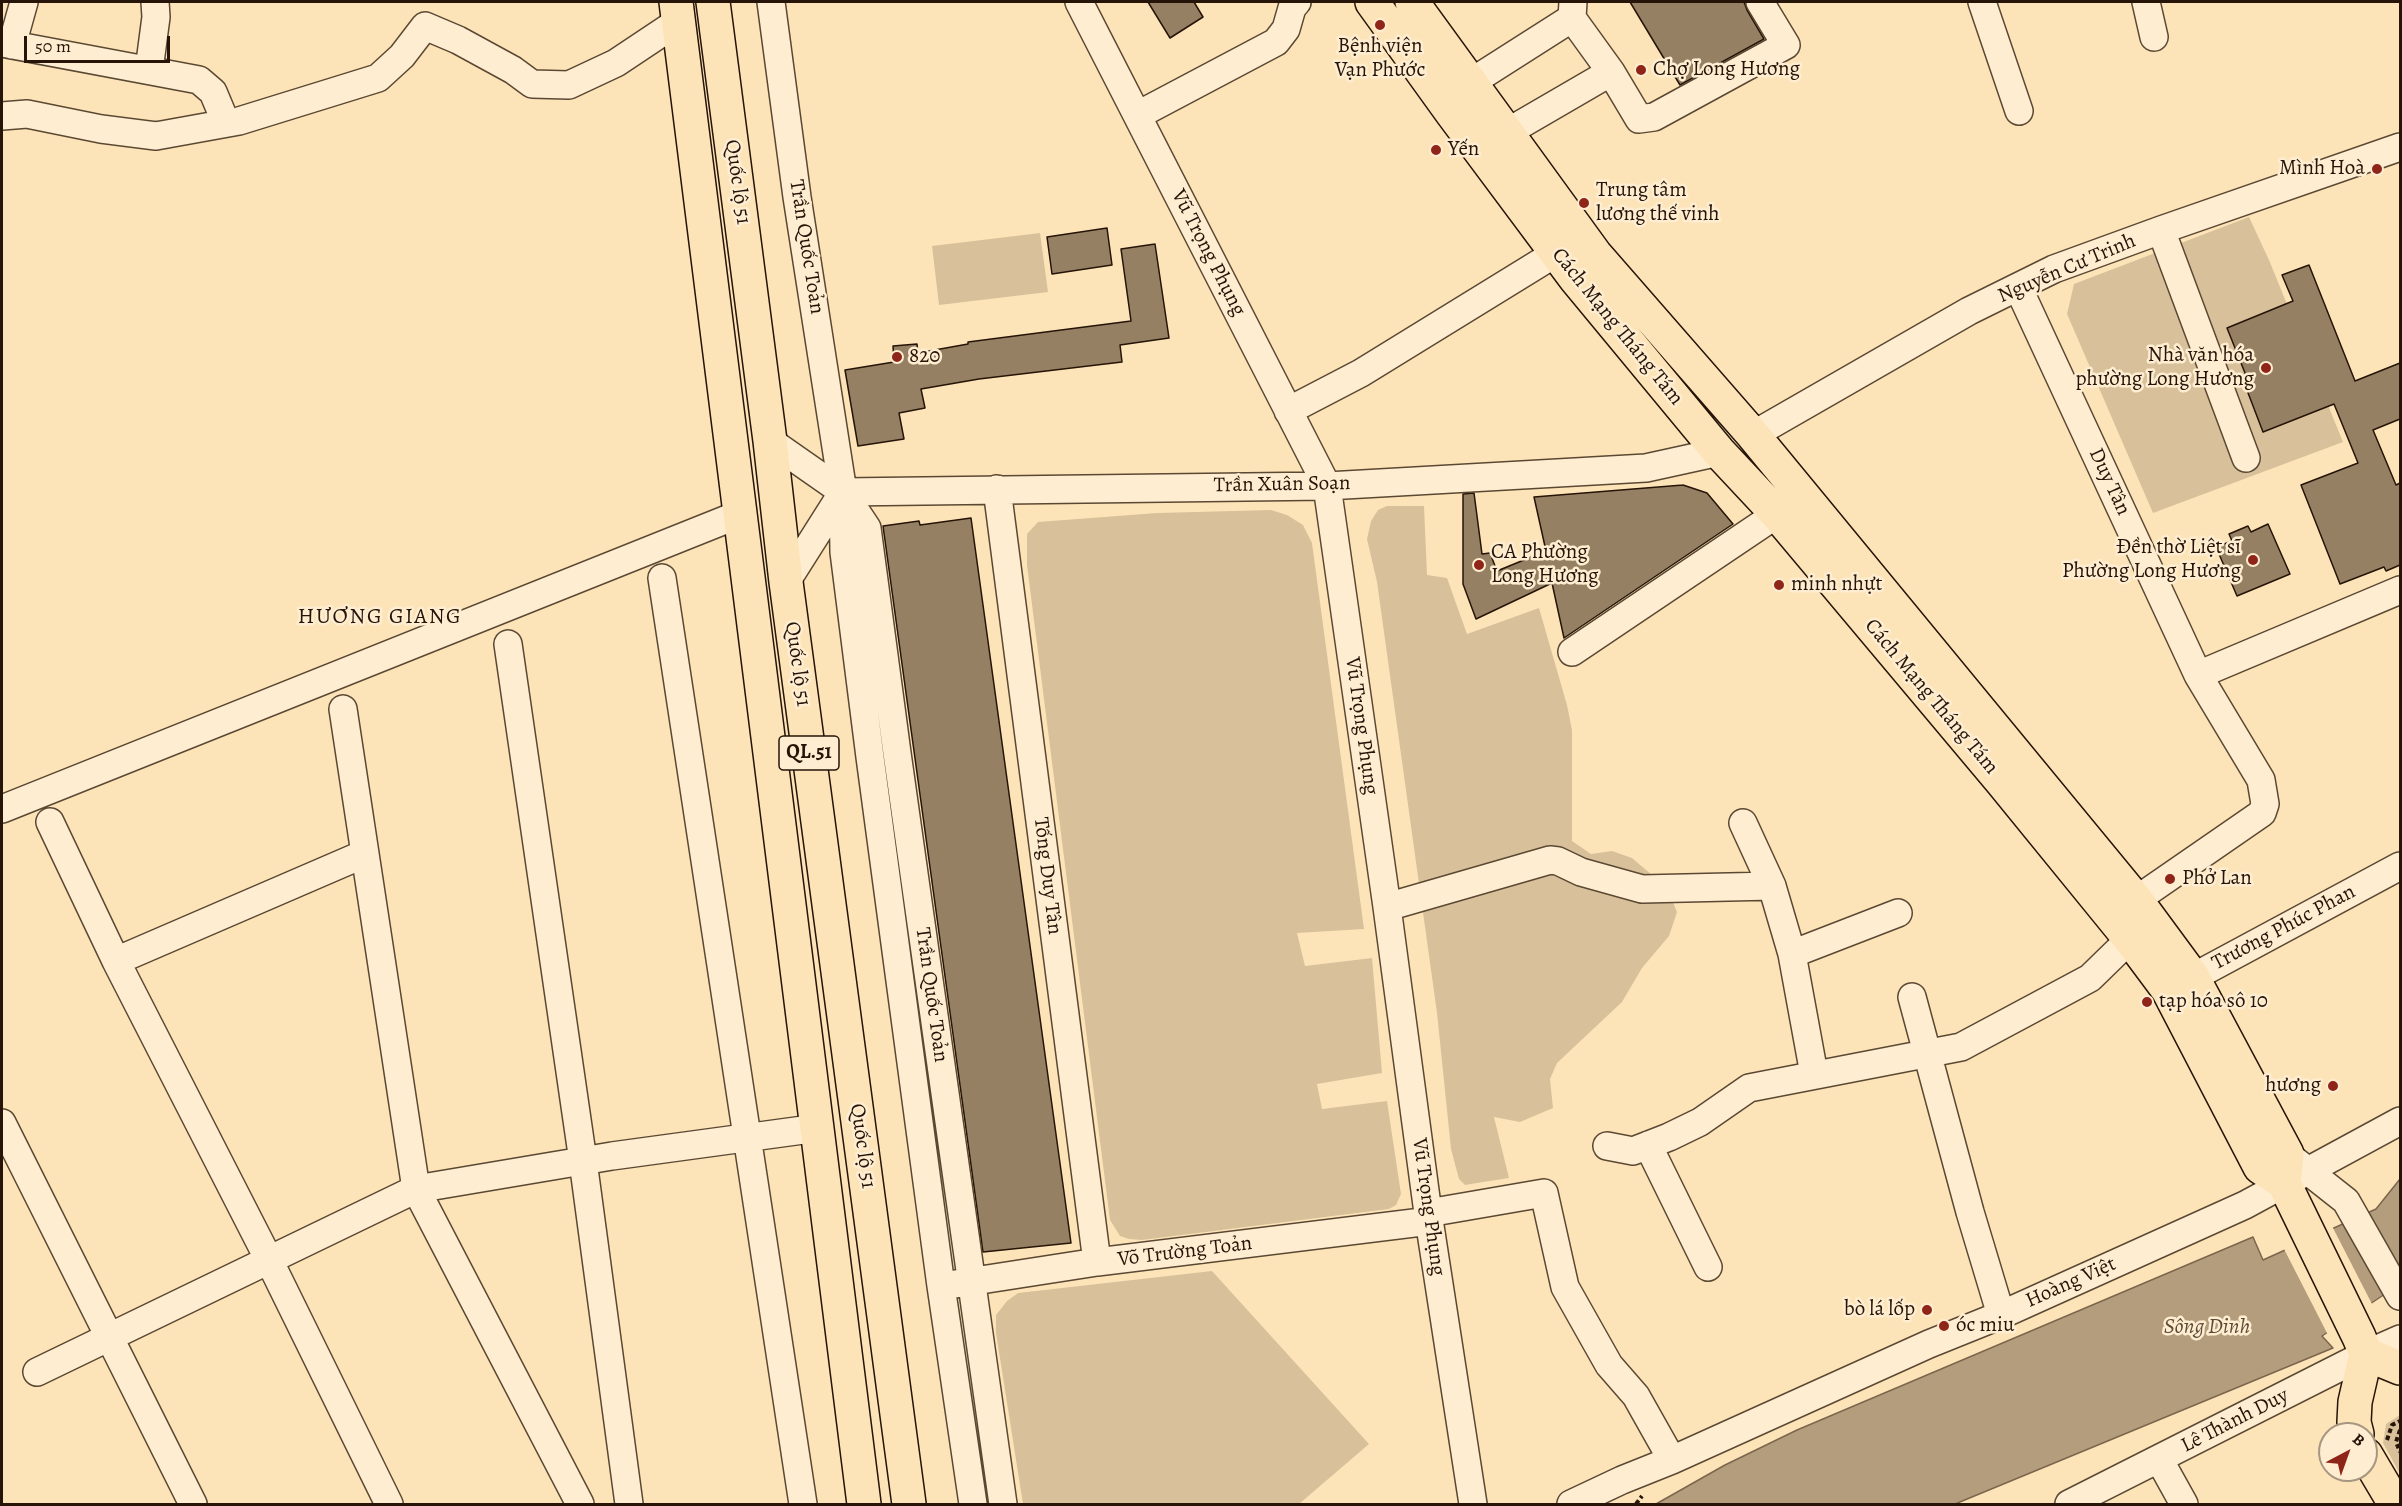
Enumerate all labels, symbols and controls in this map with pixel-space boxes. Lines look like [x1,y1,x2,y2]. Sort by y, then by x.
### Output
marker: Bệnh viện Vạn Phước [1373,18,1387,32]
scale bar [27,24,172,62]
text: 50 m [35,34,71,58]
place label: Bệnh viện Vạn Phước [1335,34,1425,84]
place label: Chợ Long Hương [1653,57,1800,83]
marker: Chợ Long Hương [1634,63,1648,77]
place label: Yến [1448,137,1479,163]
street label: Quốc lộ 51 [719,138,755,226]
marker: Yến [1429,143,1443,157]
place label: Mình Hoà [2279,156,2365,182]
marker: Mình Hoà [2370,162,2384,176]
street label: Trần Quốc Toản [783,178,829,316]
place label: Trung tâm lương thế vinh [1596,178,1719,228]
street label: Vũ Trọng Phụng [1165,185,1251,321]
marker: Trung tâm lương thế vinh [1577,196,1591,210]
street label: Nguyễn Cư Trinh [1994,229,2140,309]
street label: Cách Mạng Tháng Tám [1546,243,1688,411]
place label: Nhà văn hóa phường Long Hương [2075,343,2254,393]
place label: 820 [909,344,940,370]
marker: 820 [890,350,904,364]
marker: Nhà văn hóa phường Long Hương [2259,361,2273,375]
street label: Duy Tân [2083,444,2135,520]
street label: Trần Xuân Soạn [1213,471,1351,499]
place label: Đền thờ Liệt sĩ Phường Long Hương [2062,535,2241,585]
place label: CA Phường Long Hương [1491,540,1599,590]
marker: Đền thờ Liệt sĩ Phường Long Hương [2246,553,2260,567]
marker: CA Phường Long Hương [1472,558,1486,572]
place label: minh nhựt [1791,572,1882,598]
marker: minh nhựt [1772,578,1786,592]
district label: HƯƠNG GIANG [298,605,462,631]
street label: Cách Mạng Tháng Tám [1859,614,2003,780]
street label: Quốc lộ 51 [779,620,815,708]
street label: Vũ Trọng Phụng [1339,655,1383,797]
road number: QL.51 [779,736,839,770]
street label: Tống Duy Tân [1027,816,1067,936]
place label: Phở Lan [2182,866,2252,892]
marker: Phở Lan [2163,872,2177,886]
street label: Trương Phúc Phan [2208,880,2360,976]
street label: Trần Quốc Toản [909,926,953,1064]
place label: tạp hóa sô 10 [2159,989,2268,1015]
marker: tạp hóa sô 10 [2140,995,2154,1009]
place label: hương [2265,1073,2321,1099]
marker: hương [2326,1079,2340,1093]
street label: Quốc lộ 51 [844,1102,880,1190]
street label: Vũ Trọng Phụng [1406,1136,1450,1278]
street label: Võ Trường Toản [1116,1231,1254,1273]
street label: Hoàng Việt [2022,1252,2120,1314]
place label: bò lá lốp [1844,1297,1915,1323]
marker: bò lá lốp [1920,1303,1934,1317]
place label: óc miu [1956,1313,2014,1339]
water label: Sông Dinh [2164,1315,2250,1341]
marker: óc miu [1937,1319,1951,1333]
street label: Lê Thành Duy [2177,1383,2293,1459]
north arrow [2318,1422,2378,1482]
text: B [2347,1428,2369,1452]

